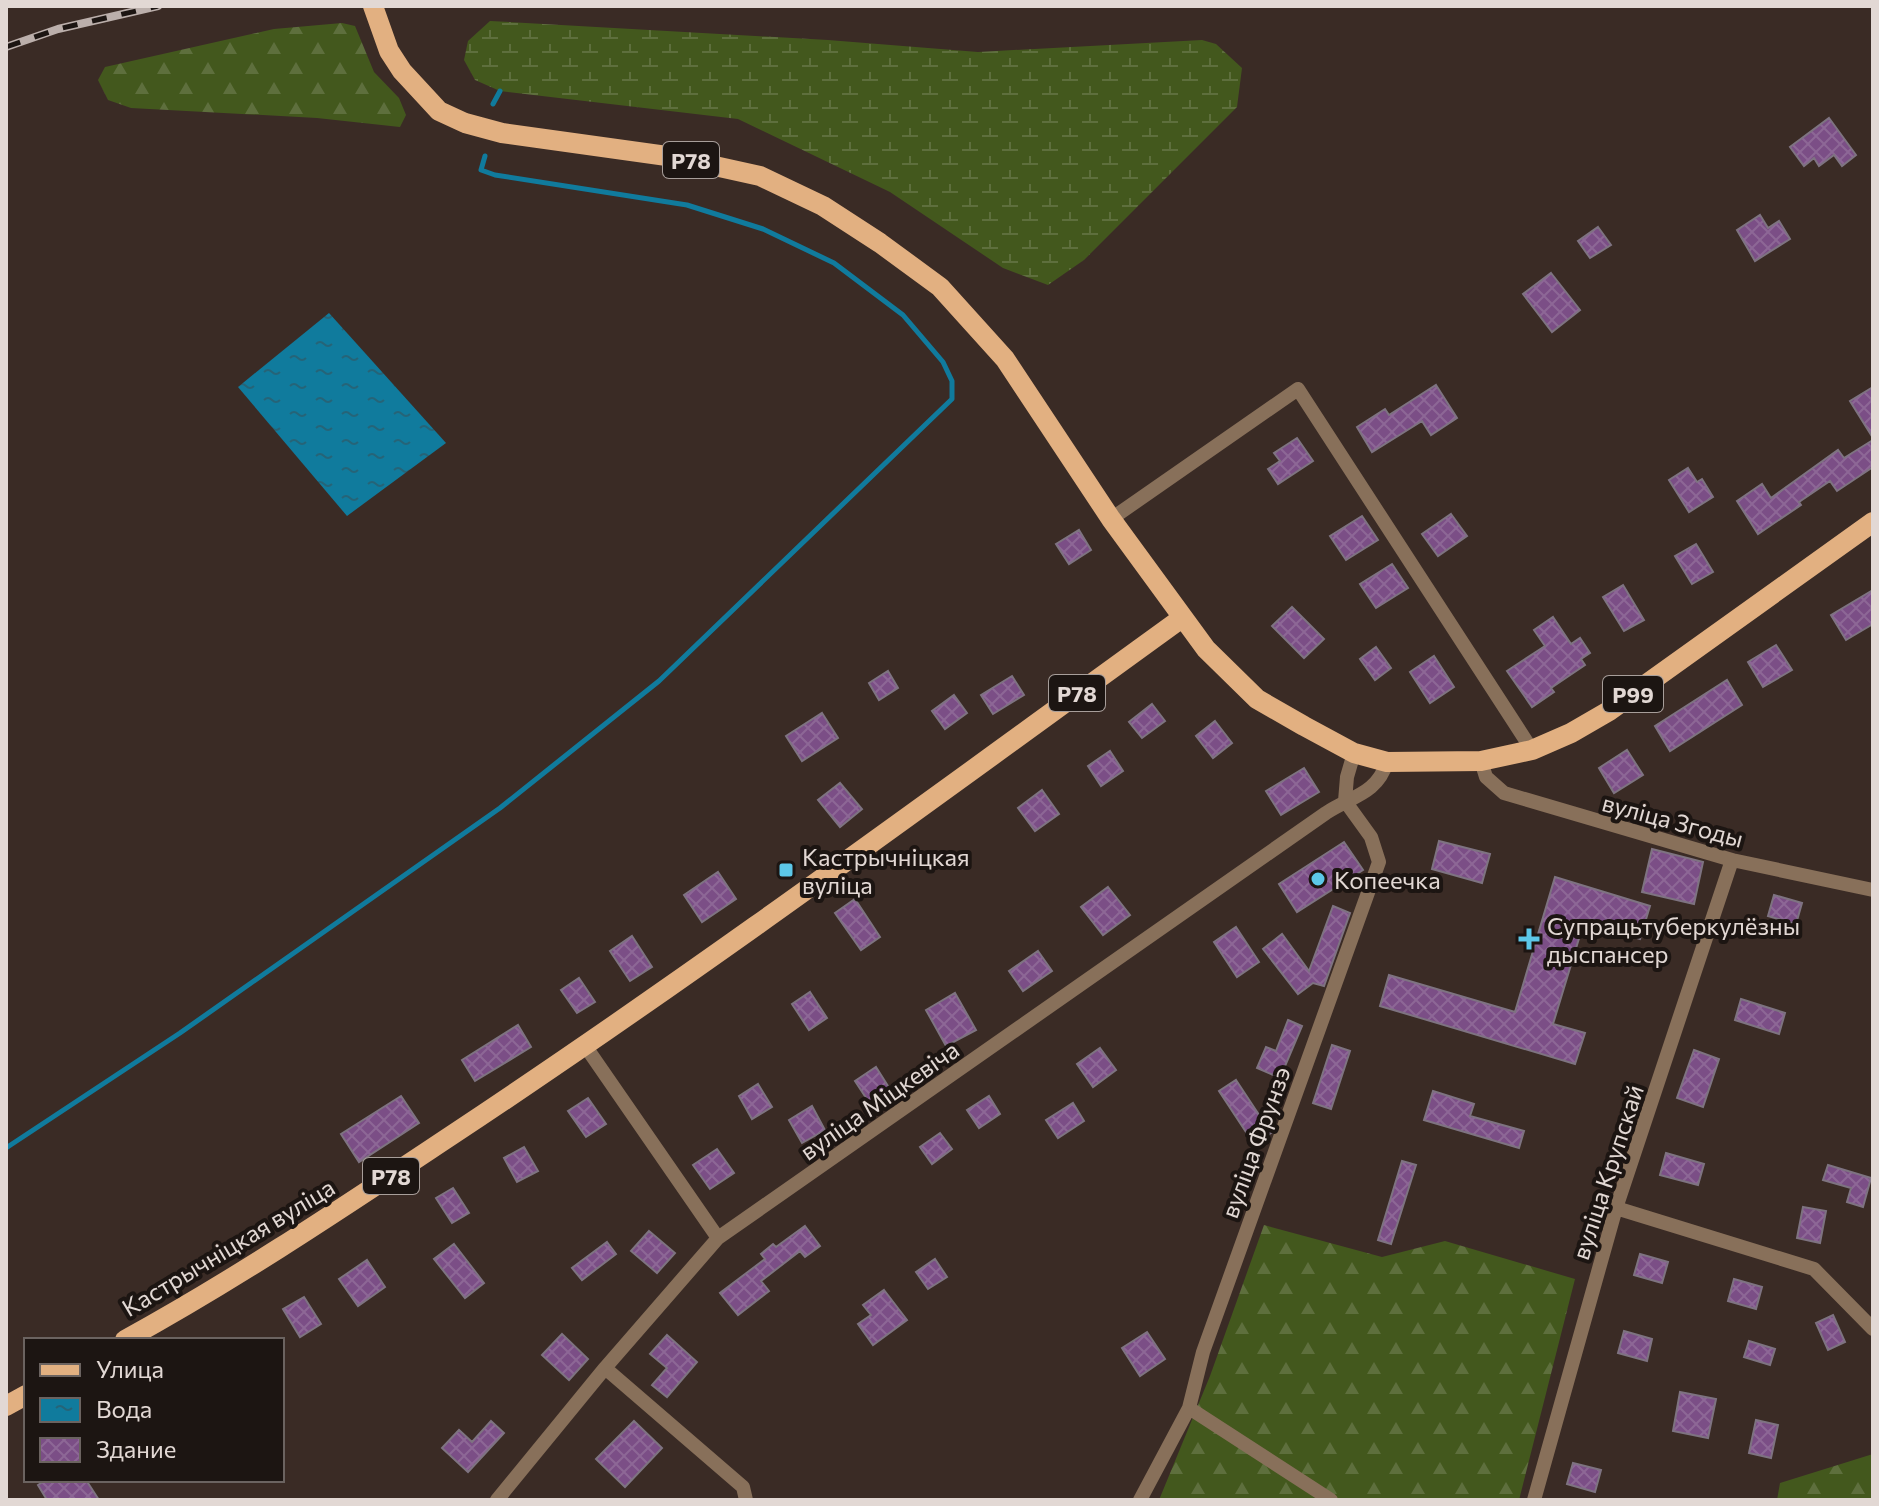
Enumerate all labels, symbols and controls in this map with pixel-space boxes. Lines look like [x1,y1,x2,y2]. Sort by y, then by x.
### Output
road number: Р78 [663,142,719,178]
road number: Р78 [1049,675,1105,711]
road number: Р99 [1603,676,1663,712]
street label: вуліца Згоды [1599,787,1747,853]
place label: Кастрычніцкая вуліца [802,842,970,899]
marker: Кастрычніцкая вуліца [777,861,795,879]
place label: Копеечка [1334,865,1441,894]
marker: Копеечка [1309,870,1327,888]
place label: Супрацьтуберкулёзны дыспансер [1547,911,1800,968]
marker: Супрацьтуберкулёзны дыспансер [1518,928,1540,950]
street label: вуліца Міцкевіча [794,1034,964,1166]
street label: вуліца Фрунзэ [1214,1062,1296,1222]
street label: вуліца Крупскай [1565,1081,1649,1263]
road number: Р78 [363,1158,419,1194]
street label: Кастрычніцкая вуліца [116,1172,340,1322]
legend [24,1338,284,1482]
text: Улица [96,1354,164,1383]
text: Вода [96,1394,152,1423]
text: Здание [96,1434,176,1463]

